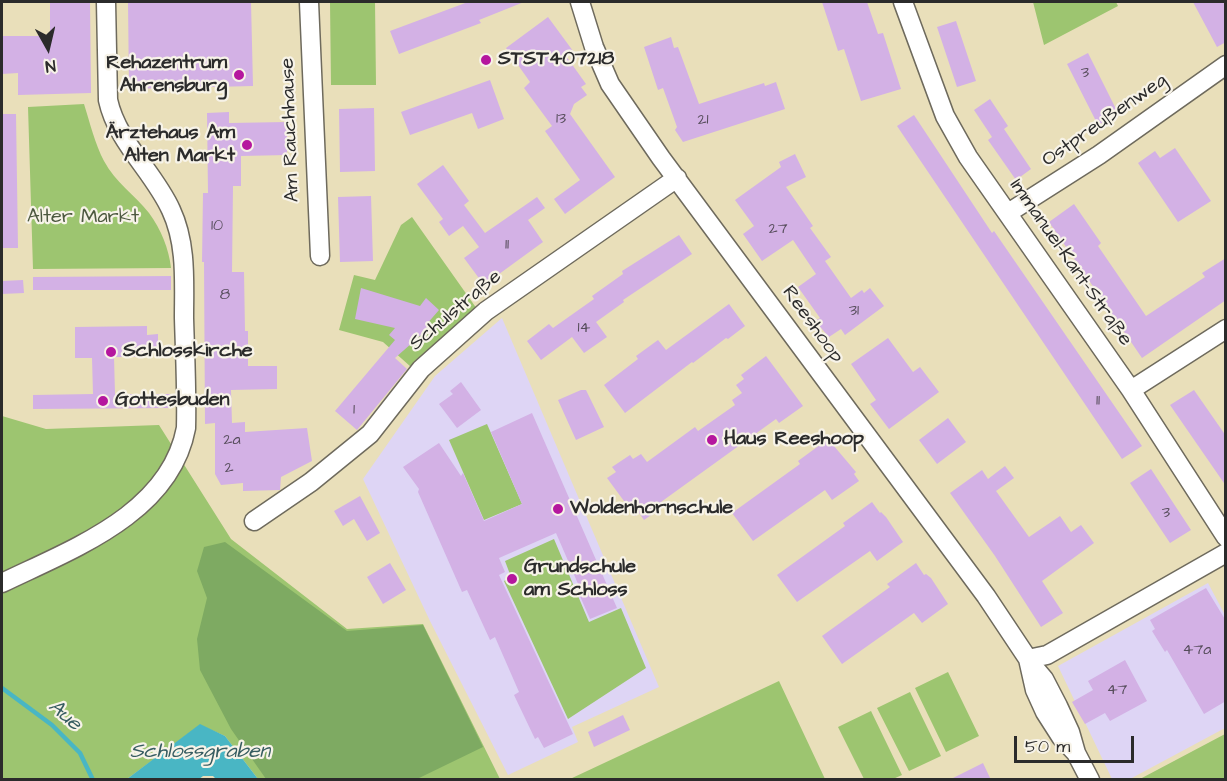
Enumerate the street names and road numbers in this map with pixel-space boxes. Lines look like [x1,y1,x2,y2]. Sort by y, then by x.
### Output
street label: Am Rauchhause [276,57,306,203]
street label: Ostpreußenweg [1038,69,1172,173]
street label: Immanuel-Kant-Straße [1003,175,1137,351]
street label: Schulstraße [405,265,507,357]
street label: Reeshoop [776,282,848,368]

